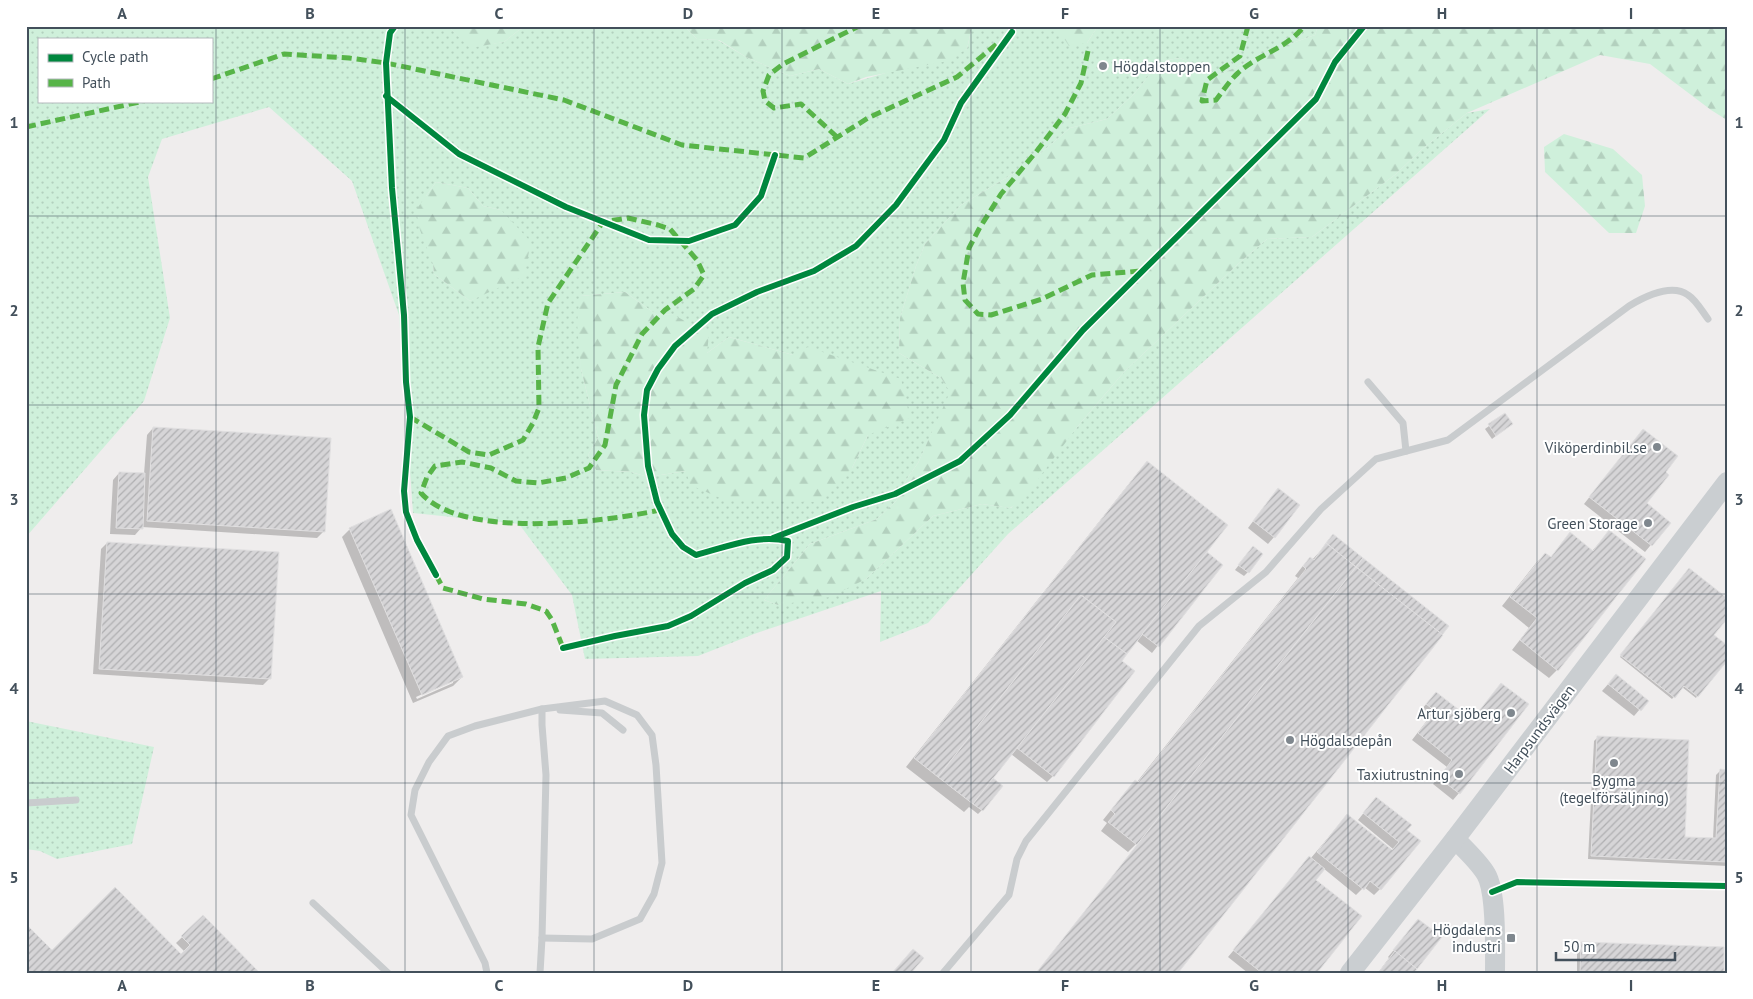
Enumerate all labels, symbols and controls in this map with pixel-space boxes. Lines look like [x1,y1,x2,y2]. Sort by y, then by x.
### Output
text: A [117,3,127,23]
text: B [305,3,315,23]
text: C [495,3,504,23]
text: D [683,3,693,23]
text: E [872,3,880,23]
text: F [1061,3,1069,23]
text: G [1249,3,1259,23]
text: H [1437,3,1447,23]
text: I [1629,3,1633,23]
legend [38,38,212,102]
text: Cycle path [82,47,148,66]
place label: Högdalstoppen [1113,57,1210,76]
marker: Högdalstoppen [1097,60,1109,72]
text: Path [82,73,111,92]
text: 1 [9,112,19,132]
text: 1 [1734,112,1744,132]
text: 2 [9,300,19,320]
text: 2 [1734,300,1744,320]
place label: Viköperdinbil.se [1544,438,1647,457]
marker: Viköperdinbil.se [1651,441,1663,453]
text: 3 [9,489,19,509]
text: 3 [1734,489,1744,509]
place label: Green Storage [1547,514,1638,533]
marker: Green Storage [1642,517,1654,529]
text: 4 [9,678,19,698]
text: 4 [1734,678,1744,698]
street label: Harpsundsvägen [1499,681,1579,777]
place label: Artur sjöberg [1417,704,1501,723]
marker: Artur sjöberg [1505,707,1517,719]
place label: Högdalsdepån [1300,731,1392,750]
marker: Högdalsdepån [1284,734,1296,746]
marker: Bygma (tegelförsäljning) [1608,757,1620,769]
place label: Taxiutrustning [1357,765,1449,784]
marker: Taxiutrustning [1453,768,1465,780]
place label: Bygma (tegelförsäljning) [1559,771,1669,807]
text: 5 [9,867,19,887]
text: 5 [1734,867,1744,887]
place label: Högdalens industri [1433,920,1501,956]
scale bar [1556,929,1674,961]
marker: Högdalens industri [1505,932,1517,944]
text: 50 m [1563,937,1596,956]
text: A [117,975,127,995]
text: B [305,975,315,995]
text: C [495,975,504,995]
text: D [683,975,693,995]
text: E [872,975,880,995]
text: F [1061,975,1069,995]
text: G [1249,975,1259,995]
text: H [1437,975,1447,995]
text: I [1629,975,1633,995]

